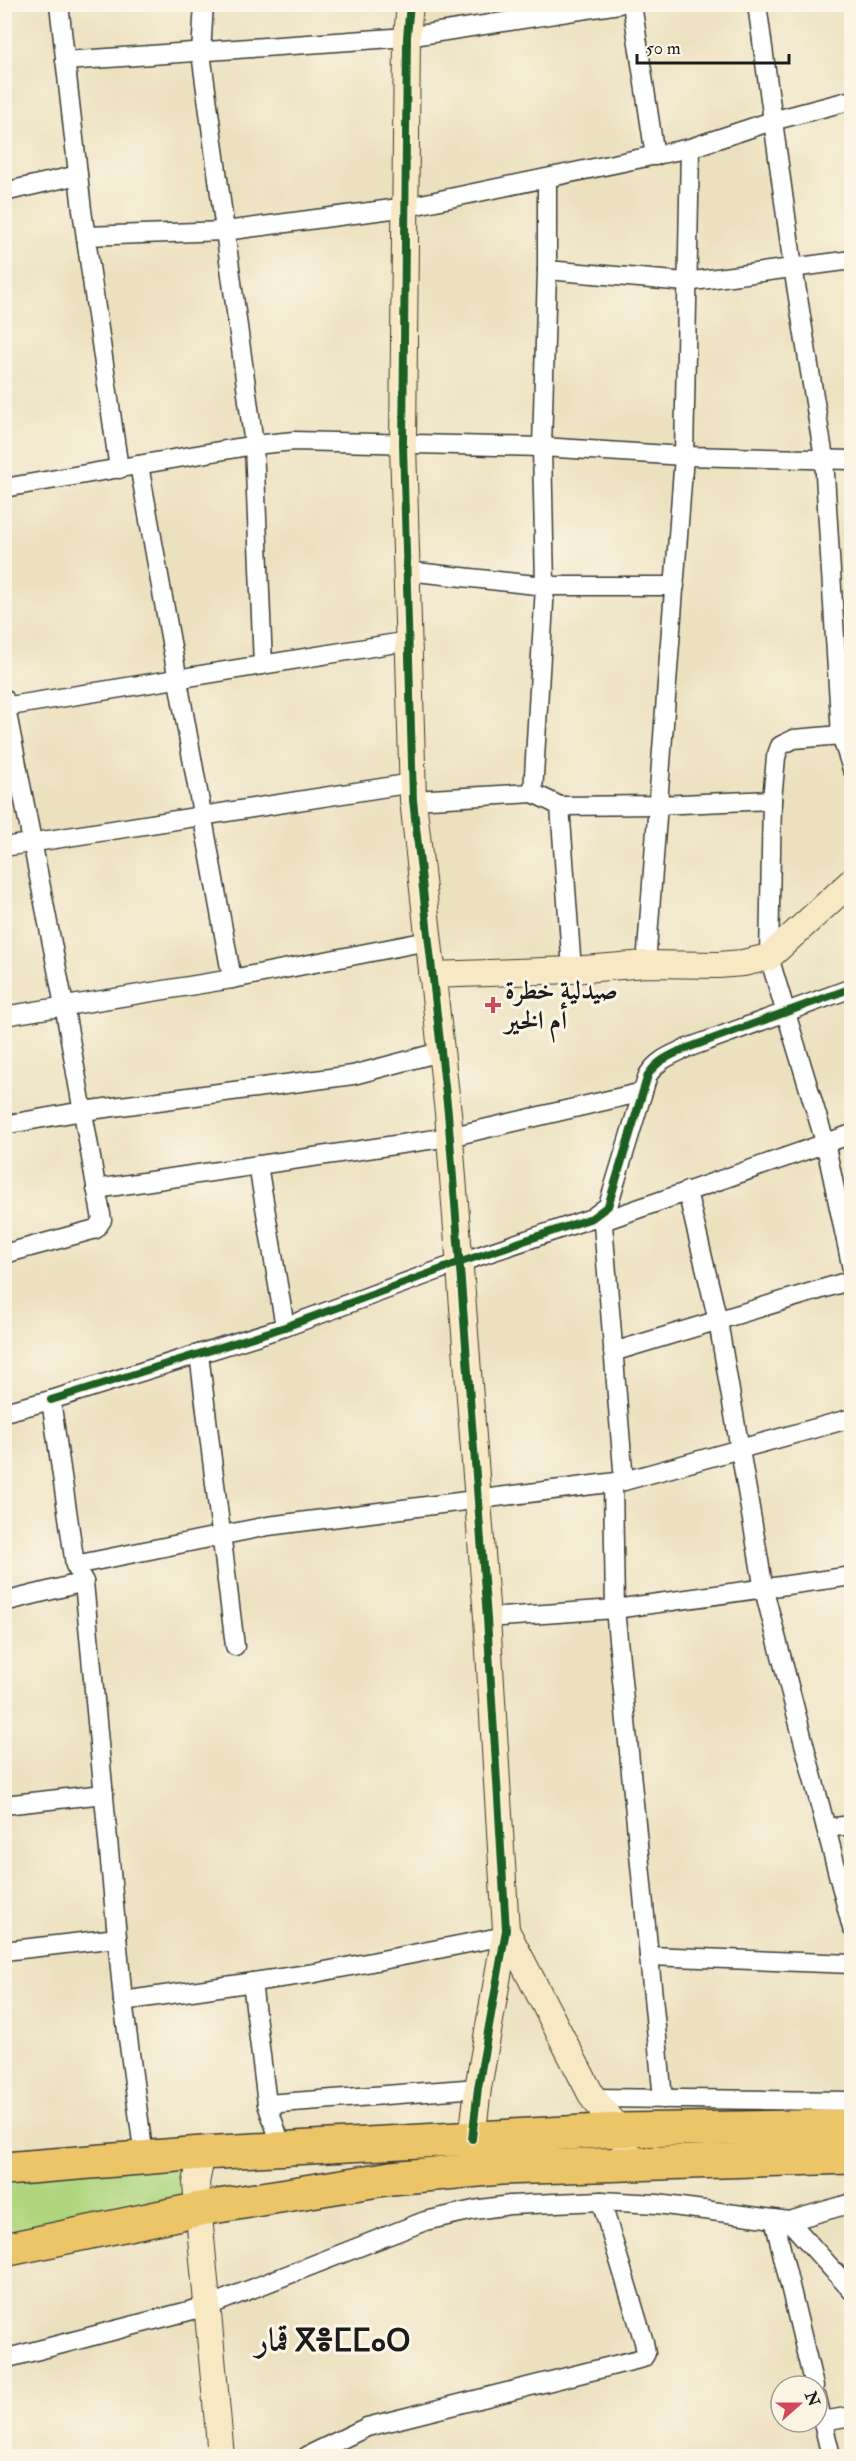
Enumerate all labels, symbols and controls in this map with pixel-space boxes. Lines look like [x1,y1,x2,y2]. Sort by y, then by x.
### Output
scale bar [637,27,788,65]
text: 50 m [646,37,681,60]
place label: صيدلية خطرة أم الخير [502,975,618,1043]
marker: صيدلية خطرة أم الخير [486,998,500,1012]
district label: قمار ⴳⴻⵎⵎⴰⵔ [252,2321,411,2361]
north arrow [769,2374,829,2434]
text: N [800,2388,824,2410]

